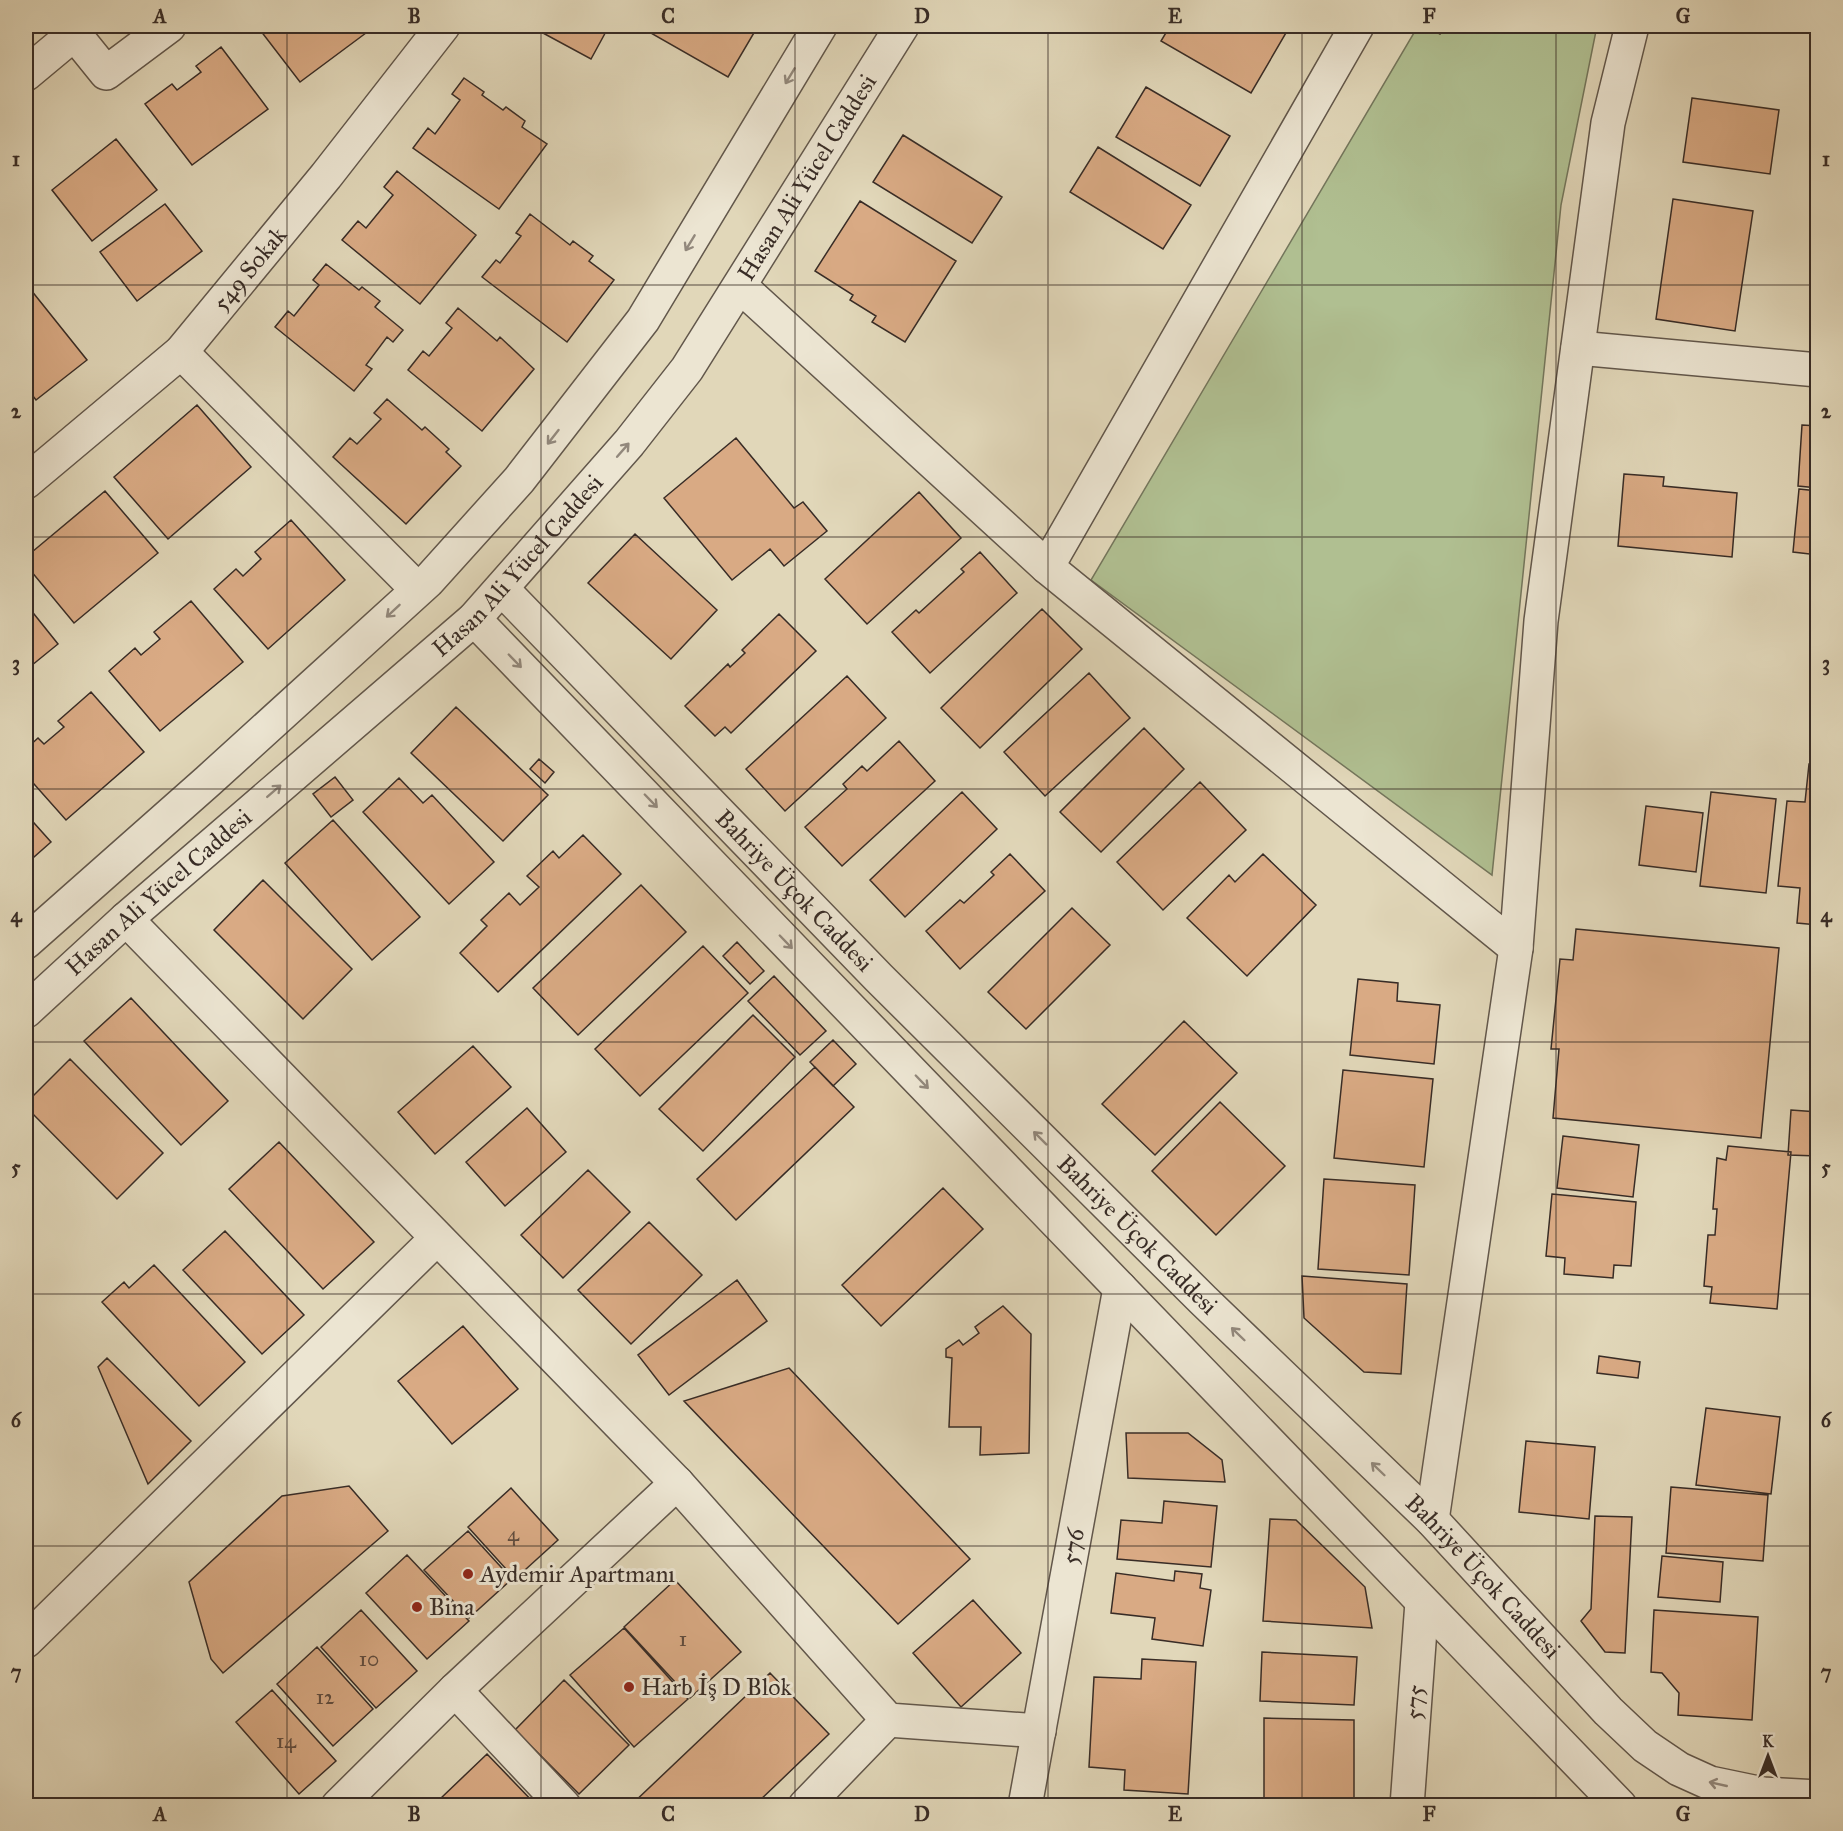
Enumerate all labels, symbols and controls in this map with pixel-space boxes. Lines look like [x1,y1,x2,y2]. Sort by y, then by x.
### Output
text: A [151,4,167,28]
text: B [407,4,421,28]
text: C [661,4,675,28]
text: D [914,4,930,28]
text: E [1168,4,1183,28]
text: F [1422,4,1436,28]
text: G [1676,4,1691,28]
one-way arrow [783,67,795,84]
street label: Hasan Ali Yücel Caddesi [731,68,883,286]
text: 1 [12,147,20,171]
text: 1 [1822,147,1830,171]
street label: 549 Sokak [206,220,294,317]
one-way arrow [684,234,696,251]
text: 2 [11,399,22,423]
text: 2 [1821,399,1832,423]
one-way arrow [547,428,560,444]
one-way arrow [616,443,630,458]
street label: Hasan Ali Yücel Caddesi [426,468,610,663]
one-way arrow [386,604,401,618]
text: 3 [12,651,20,676]
text: 3 [1822,651,1830,676]
one-way arrow [508,654,522,669]
one-way arrow [266,785,282,798]
one-way arrow [643,794,658,809]
street label: Hasan Ali Yücel Caddesi [59,802,258,982]
street label: Bahriye Üçok Caddesi [709,803,880,978]
text: 4 [10,903,22,928]
text: 4 [1820,903,1832,928]
one-way arrow [779,934,793,949]
one-way arrow [914,1074,929,1089]
one-way arrow [1032,1130,1047,1145]
street label: Bahriye Üçok Caddesi [1051,1149,1224,1321]
text: 5 [11,1155,21,1179]
text: 5 [1821,1155,1831,1179]
one-way arrow [1231,1327,1246,1341]
text: 6 [11,1408,23,1432]
text: 6 [1821,1408,1833,1432]
one-way arrow [1371,1462,1386,1476]
street label: Bahriye Üçok Caddesi [1399,1488,1567,1665]
house number: 4 [507,1521,520,1547]
street label: 576 [1055,1525,1091,1567]
place label: Aydemir Apartmanı [479,1559,675,1589]
marker: Aydemir Apartmanı [461,1567,475,1581]
place label: Bina [429,1592,475,1622]
marker: Bina [410,1600,424,1614]
house number: 1 [679,1626,687,1652]
house number: 10 [359,1646,379,1672]
text: 7 [11,1660,22,1684]
text: 7 [1821,1660,1832,1684]
place label: Harb İş D Blok [641,1672,792,1702]
marker: Harb İş D Blok [622,1680,636,1694]
house number: 12 [316,1684,335,1710]
street label: 575 [1398,1684,1431,1721]
north arrow [1738,1726,1798,1786]
house number: 14 [276,1728,297,1754]
text: K [1762,1732,1774,1751]
one-way arrow [1709,1778,1728,1790]
text: A [151,1802,167,1826]
text: B [407,1802,421,1826]
text: C [661,1802,675,1826]
text: D [914,1802,930,1826]
text: E [1168,1802,1183,1826]
text: F [1422,1802,1436,1826]
text: G [1676,1802,1691,1826]

